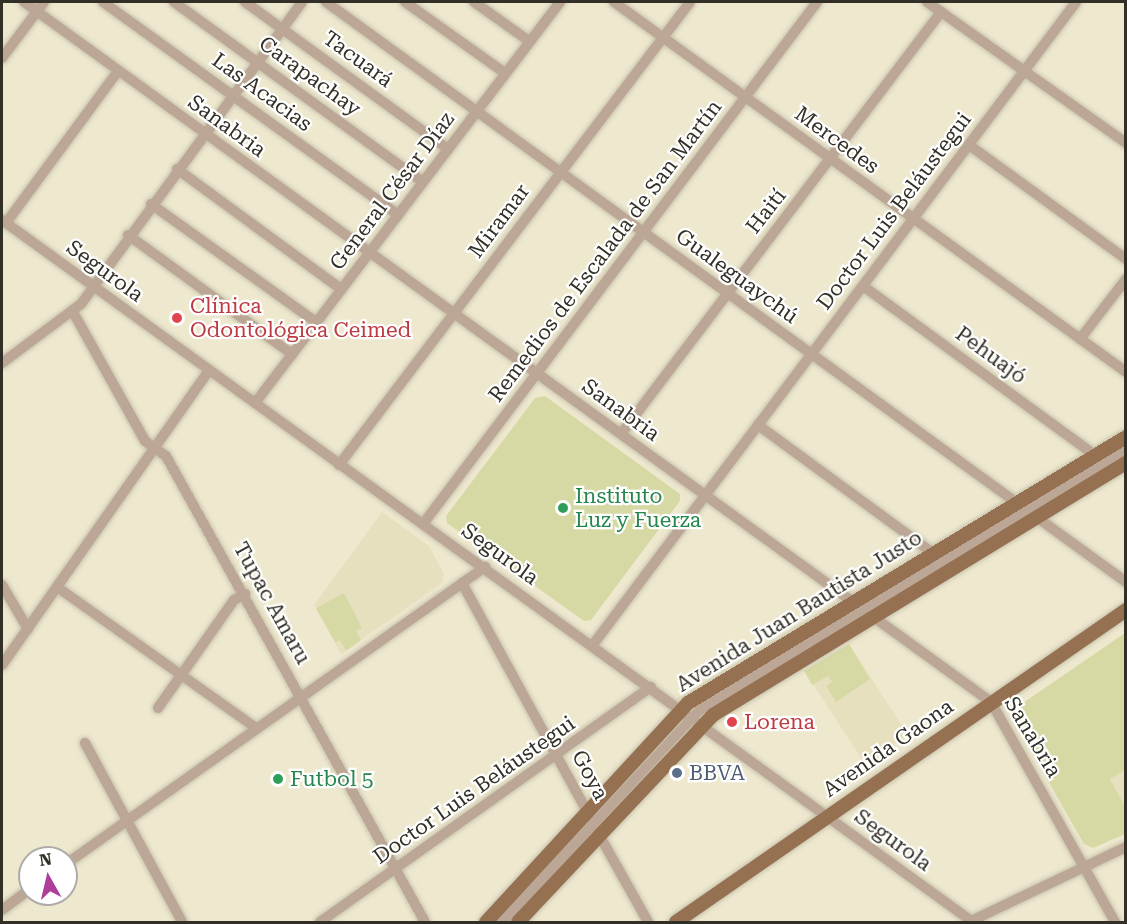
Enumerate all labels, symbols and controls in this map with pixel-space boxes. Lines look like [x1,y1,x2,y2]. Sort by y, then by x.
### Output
street label: Tacuará [318,25,398,93]
street label: Carapachay [254,31,366,121]
street label: Las Acacias [207,47,317,137]
street label: Sanabria [183,89,271,163]
street label: Remedios de Escalada de San Martín [483,95,727,407]
street label: Mercedes [790,101,884,179]
street label: General César Díaz [324,107,460,275]
street label: Doctor Luis Beláustegui [812,107,976,315]
street label: Miramar [463,179,535,263]
street label: Haití [741,184,791,238]
street label: Gualeguaychú [671,223,803,329]
street label: Segurola [62,235,148,307]
place label: Clínica Odontológica Ceimed [190,293,411,343]
marker: Clínica Odontológica Ceimed [168,309,186,327]
street label: Pehuajó [951,321,1031,389]
street label: Sanabria [577,373,665,447]
place label: Instituto Luz y Fuerza [575,483,701,533]
marker: Instituto Luz y Fuerza [556,501,570,515]
street label: Segurola [457,518,543,590]
street label: Avenida Juan Bautista Justo [671,525,927,697]
street label: Tupac Amaru [228,538,316,668]
street label: Sanabria [999,692,1067,782]
street label: Avenida Gaona [818,694,958,802]
place label: Lorena [744,709,815,735]
street label: Doctor Luis Beláustegui [368,711,580,869]
marker: Lorena [725,715,739,729]
street label: Goya [567,746,613,804]
place label: BBVA [689,760,745,786]
place label: Futbol 5 [290,766,374,792]
marker: BBVA [670,766,684,780]
marker: Futbol 5 [271,772,285,786]
street label: Segurola [850,804,936,876]
north arrow [18,846,78,906]
text: N [38,849,53,870]

